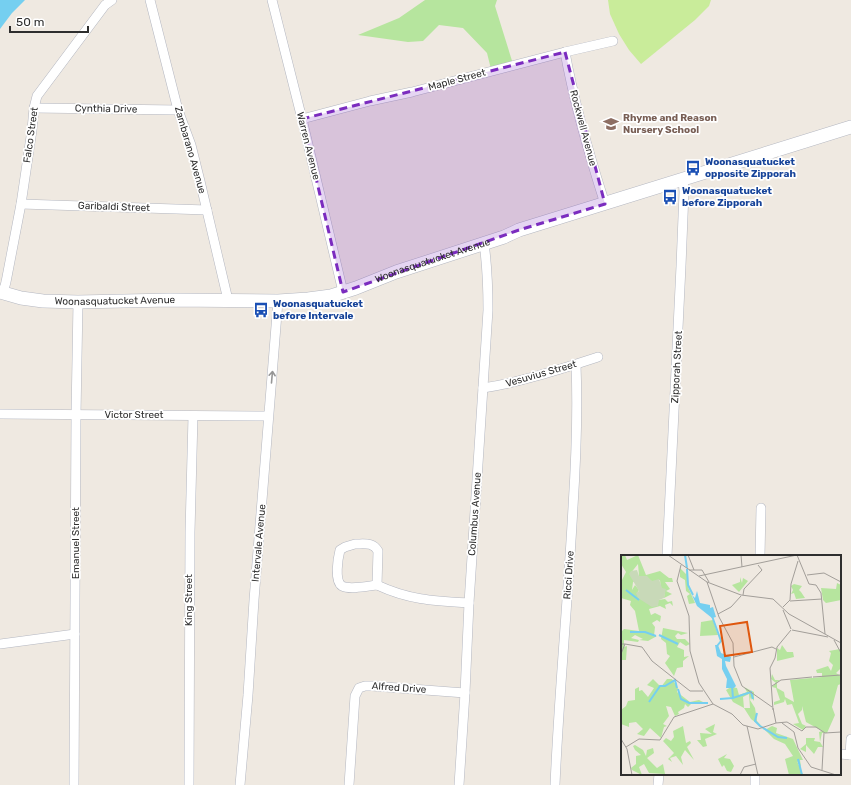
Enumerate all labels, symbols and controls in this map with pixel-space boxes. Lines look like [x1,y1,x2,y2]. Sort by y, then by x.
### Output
scale bar [10,8,88,34]
text: 50 m [16,15,44,29]
street label: Maple Street [427,67,487,93]
street label: Rockwell Avenue [567,89,599,168]
street label: Cynthia Drive [75,102,138,116]
street label: Zambarano Avenue [172,105,208,195]
street label: Falco Street [21,106,41,164]
street label: Warren Avenue [294,111,322,182]
place label: Rhyme and Reason Nursery School [623,112,717,136]
school or university icon: Rhyme and Reason Nursery School [602,115,620,133]
place label: Woonasquatucket opposite Zipporah [705,156,796,180]
bus stop icon: Woonasquatucket opposite Zipporah [684,159,702,177]
place label: Woonasquatucket before Zipporah [682,185,772,209]
bus stop icon: Woonasquatucket before Zipporah [661,188,679,206]
street label: Garibaldi Street [78,200,150,214]
street label: Woonasquatucket Avenue [373,236,492,286]
street label: Woonasquatucket Avenue [54,294,176,308]
place label: Woonasquatucket before Intervale [273,298,363,322]
bus stop icon: Woonasquatucket before Intervale [252,301,270,319]
street label: Zipporah Street [669,330,685,404]
street label: Vesuvius Street [504,358,578,390]
one-way arrow [268,371,275,384]
street label: Victor Street [104,409,164,421]
street label: Columbus Avenue [466,471,484,556]
street label: Intervale Avenue [250,503,268,582]
street label: Emanuel Street [70,507,82,579]
street label: Ricci Drive [561,550,577,600]
inset map [621,555,841,775]
street label: King Street [183,574,195,626]
street label: Alfred Drive [371,680,427,696]

